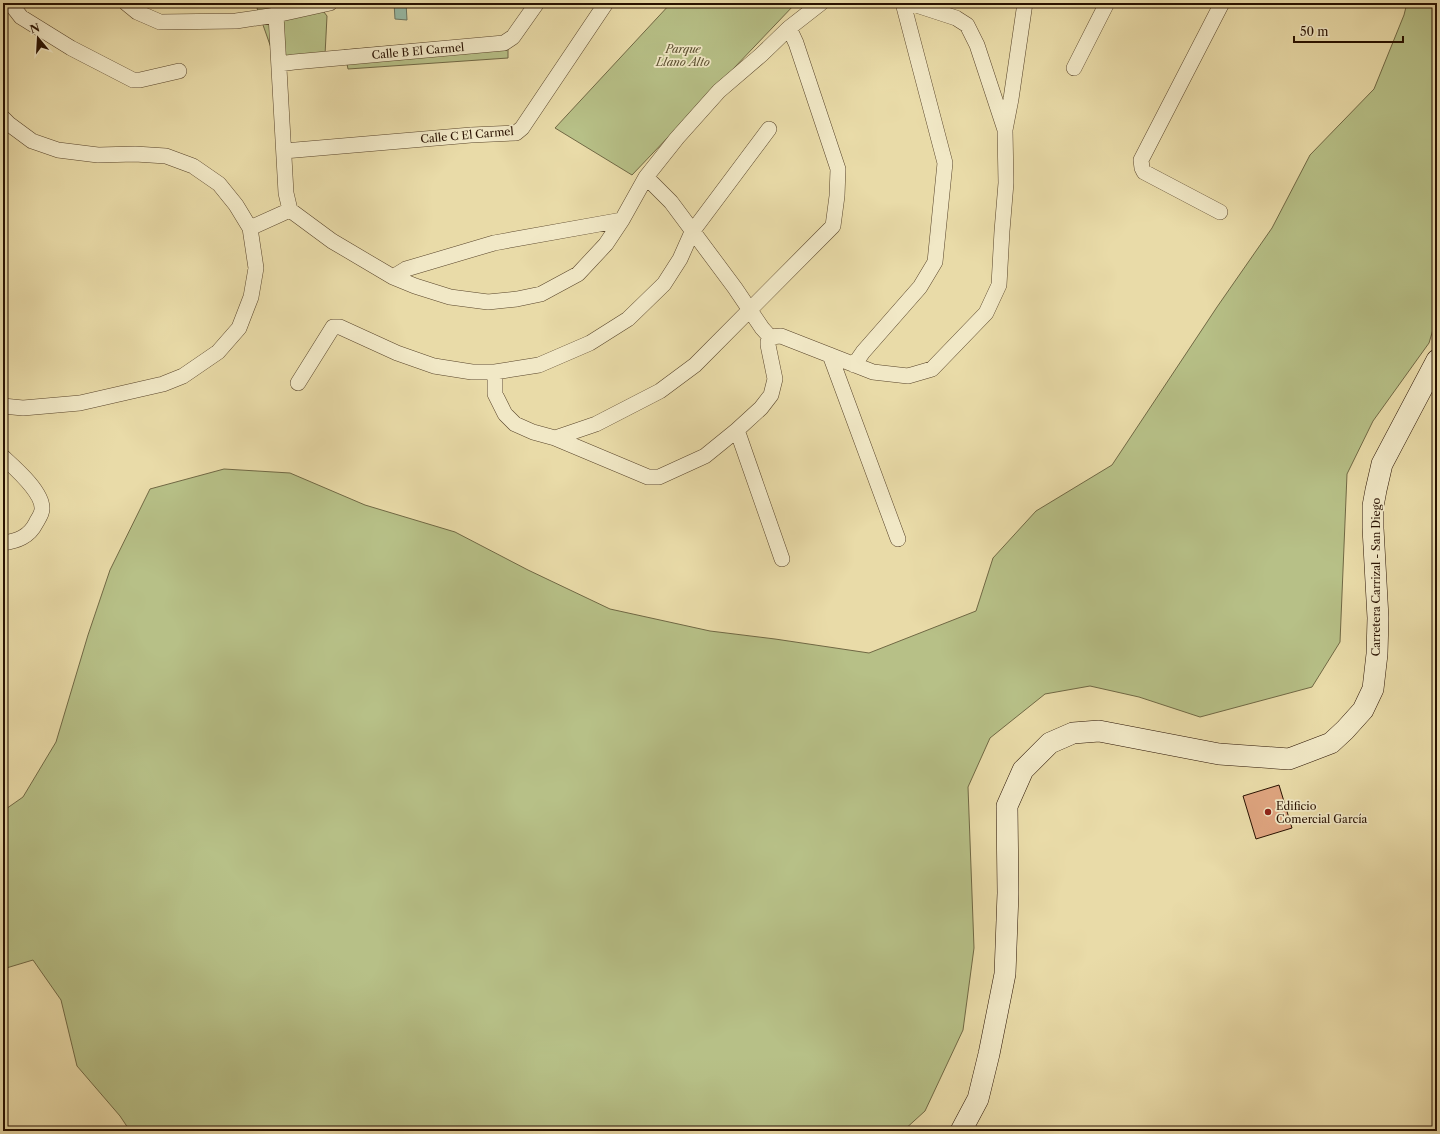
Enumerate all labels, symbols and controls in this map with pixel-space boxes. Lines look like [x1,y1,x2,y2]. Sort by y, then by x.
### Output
north arrow [18,18,58,58]
scale bar [1294,18,1403,44]
text: N [28,20,42,37]
text: 50 m [1300,24,1329,39]
street label: Calle B El Carmel [371,40,466,62]
park label: Parque Llano Alto [655,42,710,69]
street label: Calle C El Carmel [420,124,515,146]
street label: Carretera Carrizal - San Diego [1369,498,1383,656]
place label: Edificio Comercial García [1276,799,1368,826]
marker: Edificio Comercial García [1263,807,1273,817]

